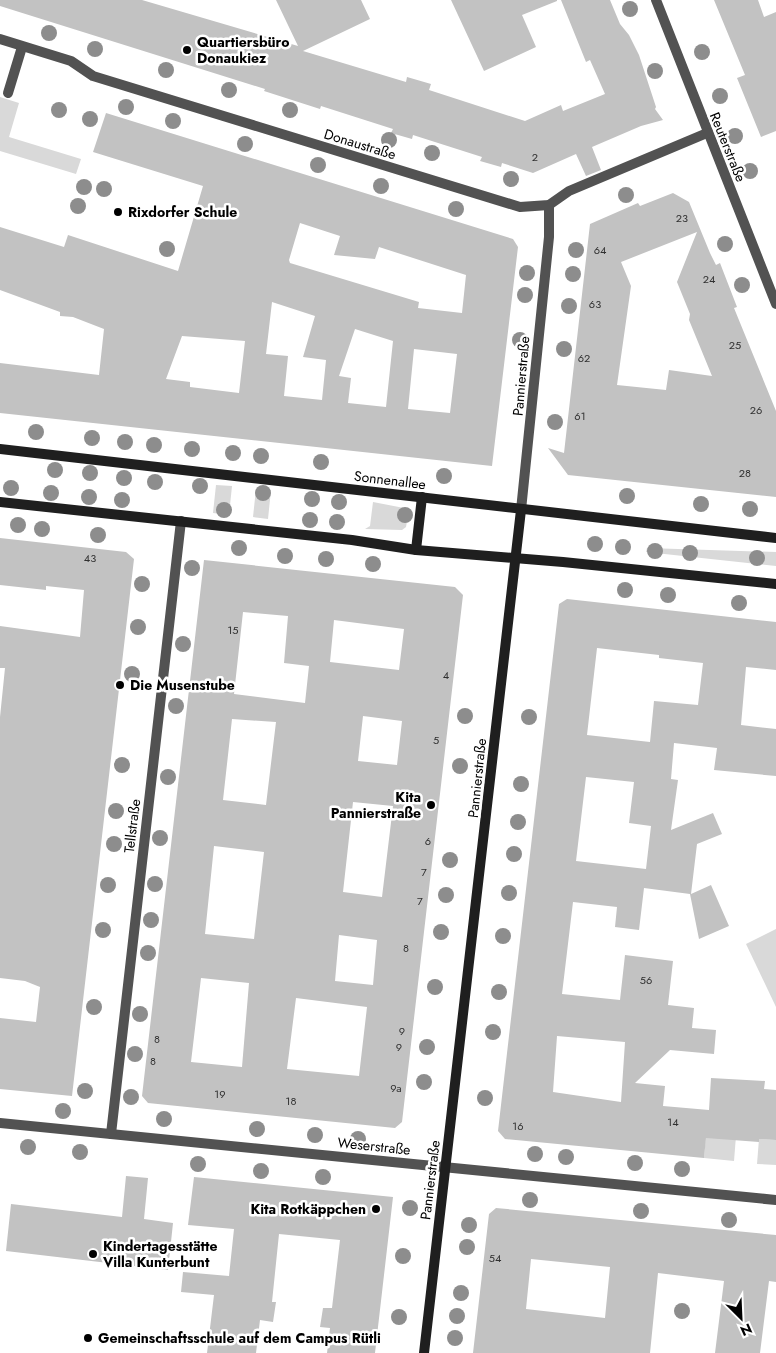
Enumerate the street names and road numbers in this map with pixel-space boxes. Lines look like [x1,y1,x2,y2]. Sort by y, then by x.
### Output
street label: Reuterstraße [705,109,751,185]
street label: Donaustraße [322,124,398,164]
street label: Pannierstraße [508,335,534,417]
street label: Sonnenallee [353,466,427,494]
street label: Pannierstraße [463,737,491,819]
street label: Tellstraße [119,798,145,854]
street label: Weserstraße [337,1132,411,1160]
street label: Pannierstraße [415,1139,445,1221]

